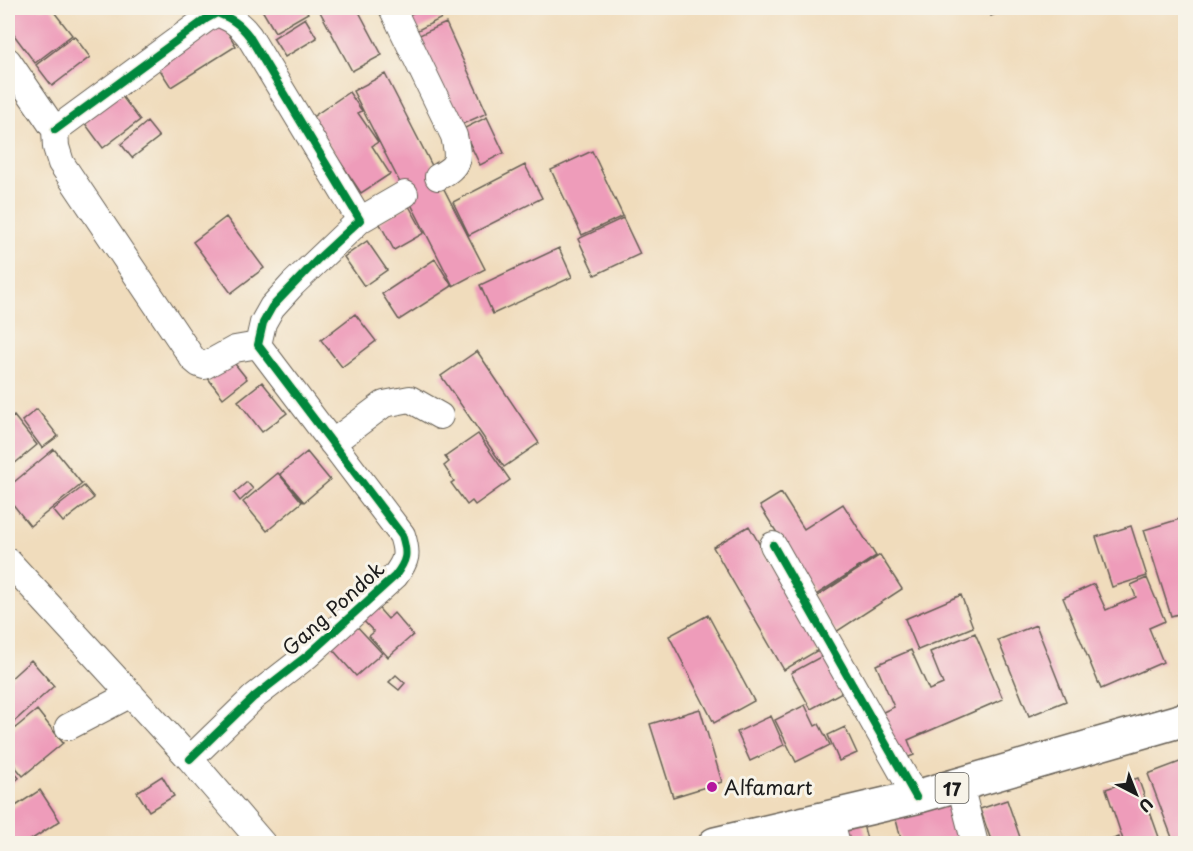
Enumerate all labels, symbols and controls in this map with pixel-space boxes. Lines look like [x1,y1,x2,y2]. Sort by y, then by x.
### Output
street label: Gang Pondok [275,554,391,662]
north arrow [1106,764,1166,824]
place label: Alfamart [724,772,813,802]
road number: 17 [936,773,968,803]
marker: Alfamart [705,780,719,794]
text: U [1134,793,1159,819]

